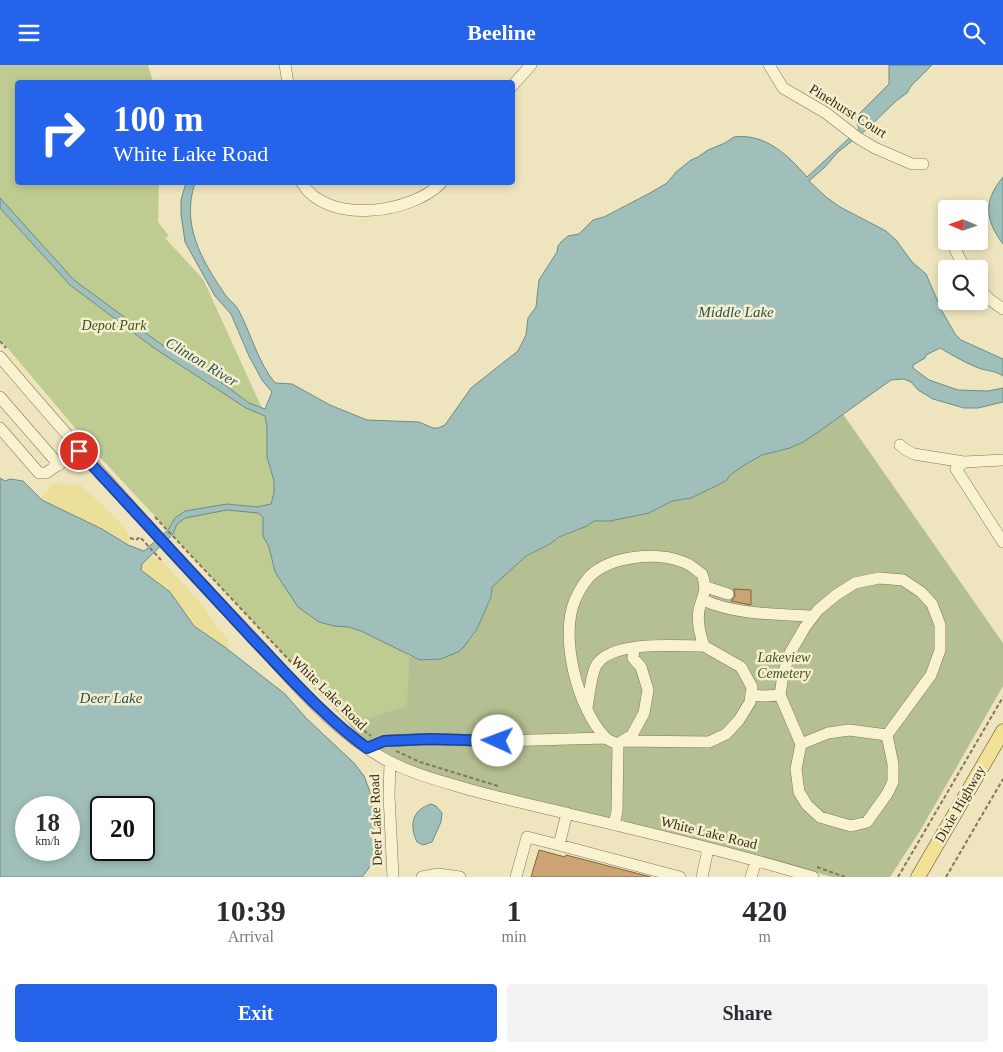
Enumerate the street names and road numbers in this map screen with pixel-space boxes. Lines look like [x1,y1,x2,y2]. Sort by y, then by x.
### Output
street label: Pinehurst Court [807,81,889,141]
street label: White Lake Road [288,653,370,733]
street label: Dixie Highway [932,763,988,845]
street label: Deer Lake Road [367,774,385,866]
street label: White Lake Road [659,814,759,852]

